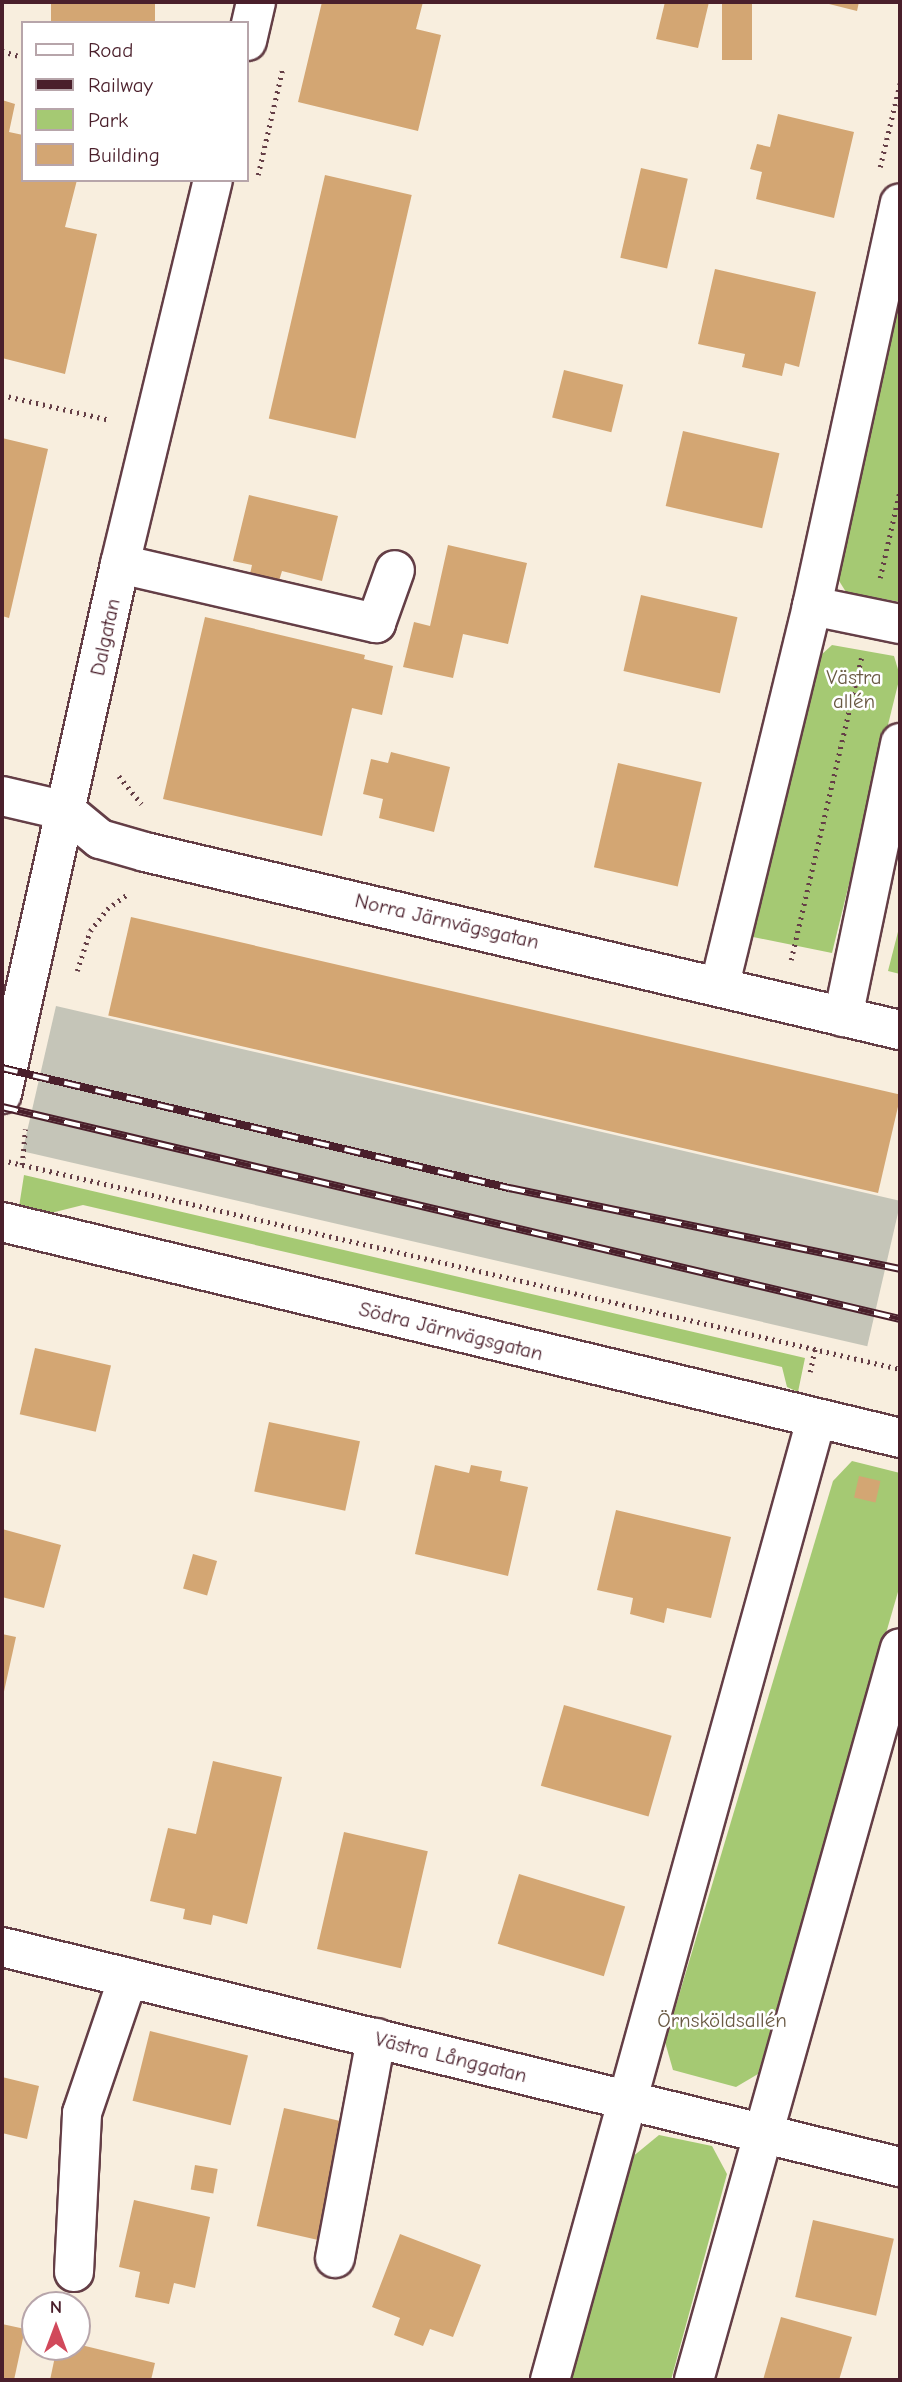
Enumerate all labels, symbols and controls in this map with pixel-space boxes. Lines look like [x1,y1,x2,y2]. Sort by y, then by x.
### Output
legend [21,21,248,182]
text: Road [88,38,133,62]
text: Railway [88,73,153,97]
text: Park [88,108,128,132]
text: Building [88,143,160,167]
street label: Dalgatan [85,596,125,678]
park label: Västra allén [826,664,882,714]
street label: Norra Järnvägsgatan [352,888,542,954]
street label: Södra Järnvägsgatan [356,1296,546,1366]
park label: Örnsköldsallén [657,2007,787,2033]
street label: Västra Långgatan [372,2026,530,2088]
north arrow [21,2291,91,2361]
text: N [50,2296,62,2318]

